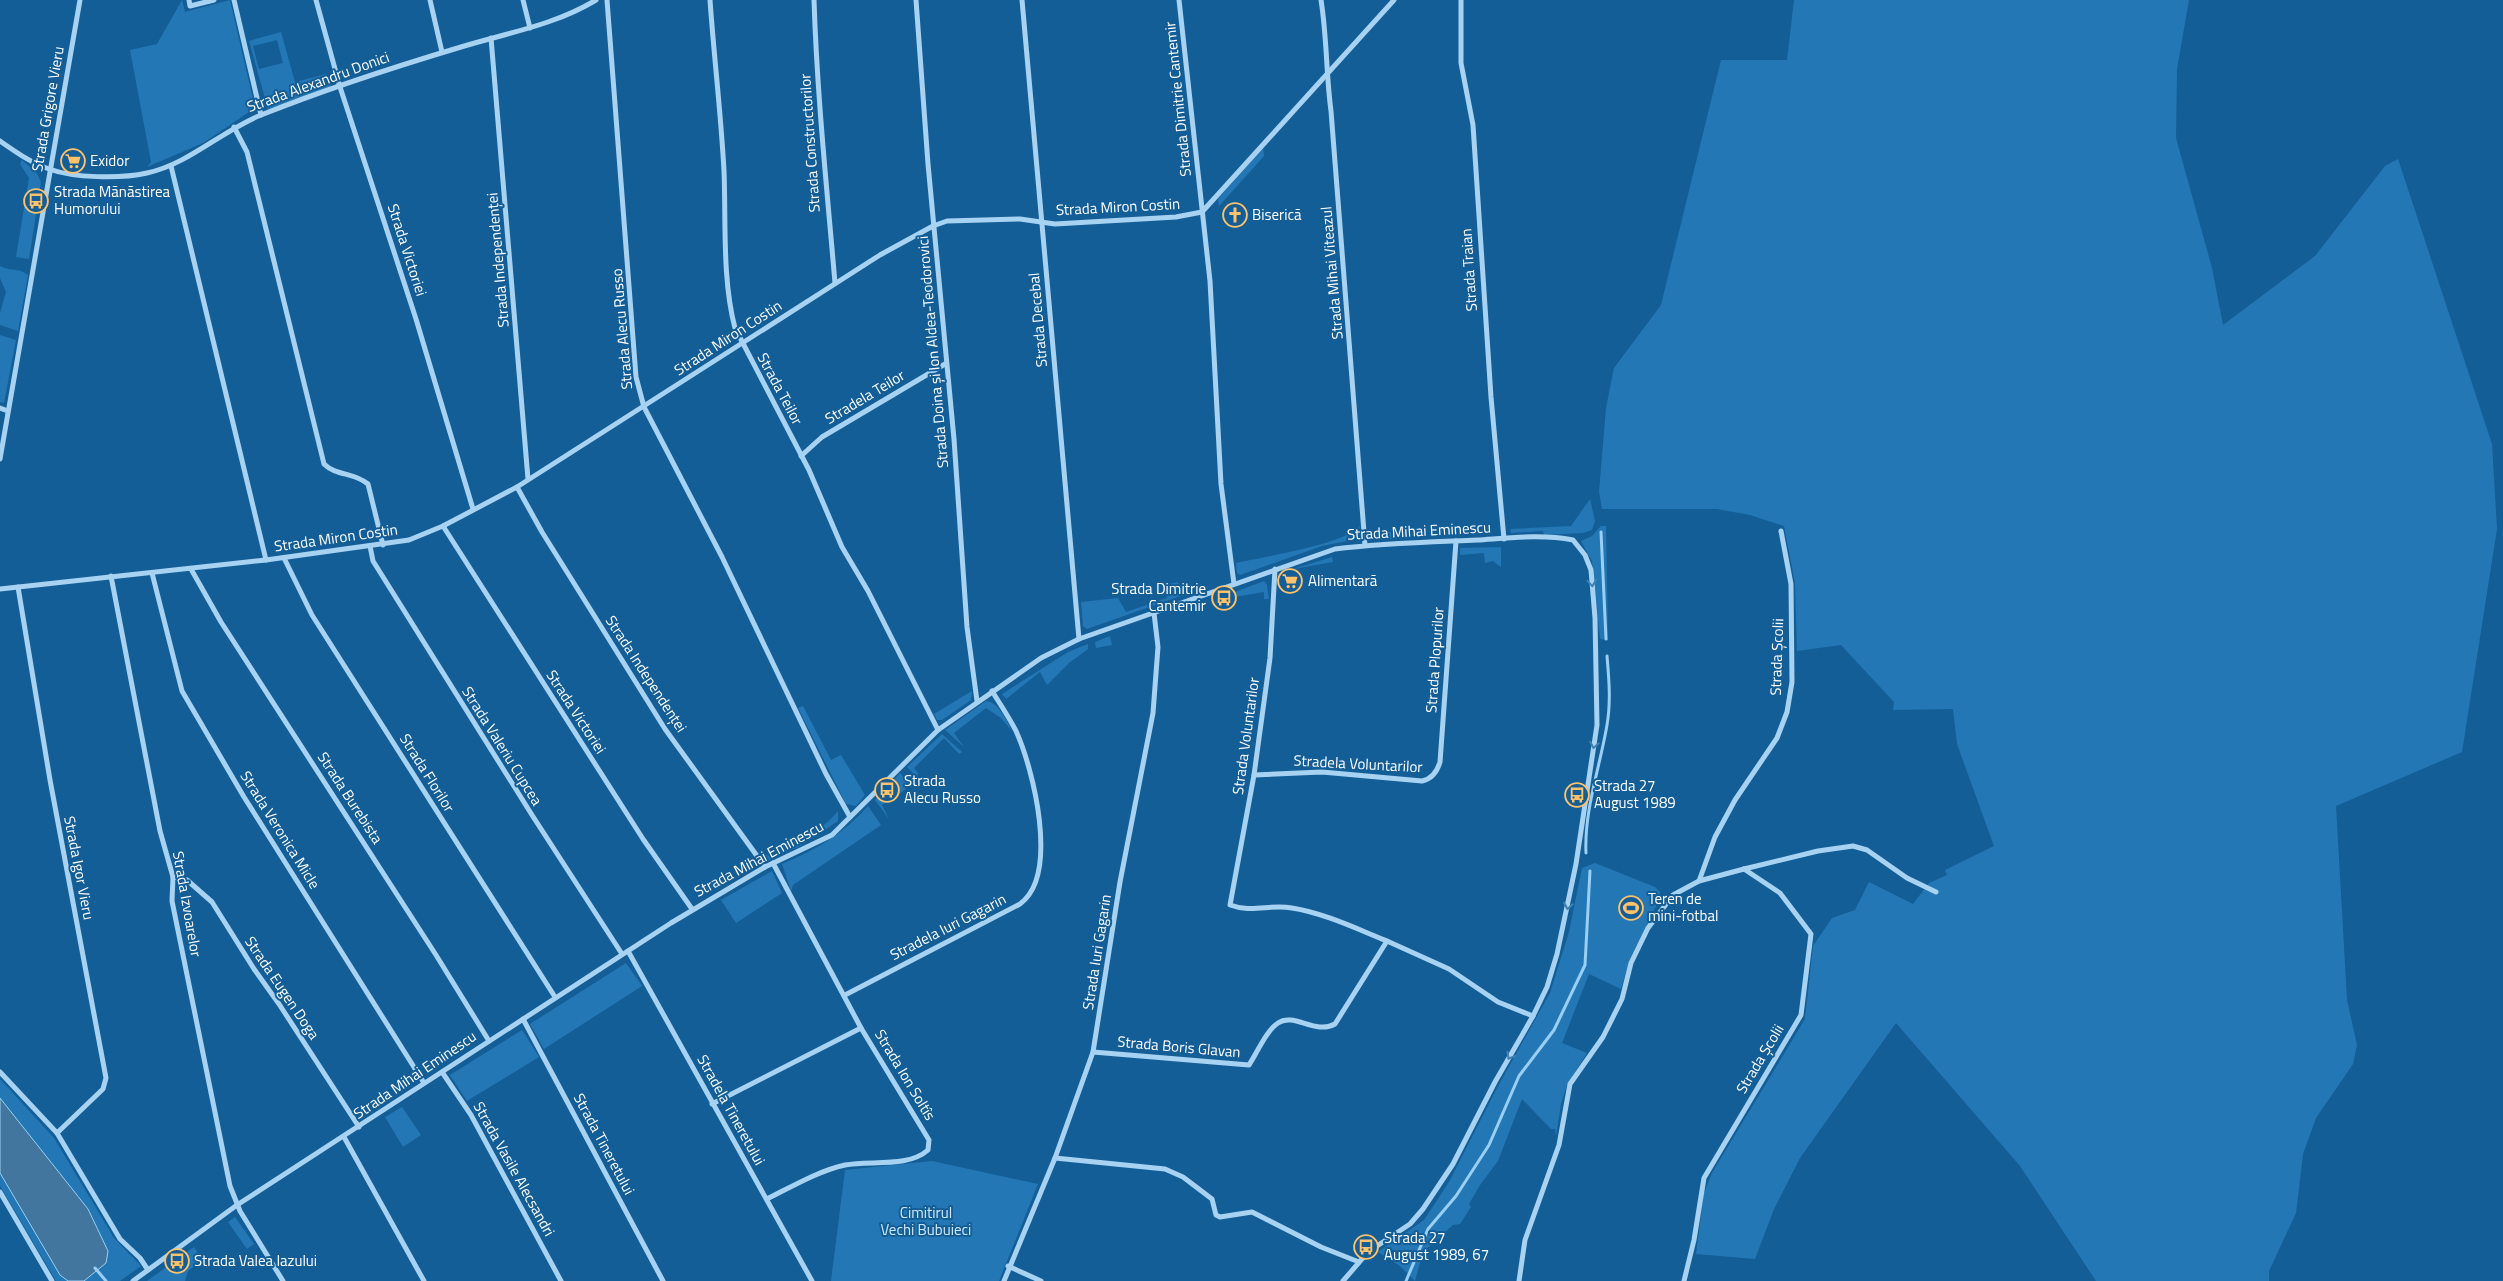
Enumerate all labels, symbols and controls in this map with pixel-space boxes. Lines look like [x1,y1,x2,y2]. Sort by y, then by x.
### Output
street label: Strada Dimitrie Cantemir [1158,20,1197,178]
street label: Strada Grigore Vieru [25,45,70,173]
street label: Strada Alexandru Donici [243,45,392,118]
street label: Strada Constructorilor [793,73,826,213]
supermarket icon: Exidor [60,148,86,174]
place label: Exidor [90,149,129,172]
place label: Strada Mănăstirea Humorului [54,180,171,220]
bus stop icon: Strada Mănăstirea Humorului [23,188,49,214]
street label: Strada Independenței [480,192,515,328]
street label: Strada Miron Costin [1055,192,1181,221]
street label: Strada Victoriei [382,201,433,299]
church icon: Biserică [1222,202,1248,228]
place label: Biserică [1252,203,1302,226]
street label: Strada Mihai Viteazul [1314,206,1349,340]
street label: Strada Traian [1454,228,1483,312]
street label: Strada Doina și Ion Aldea-Teodorovici [911,235,954,469]
street label: Strada Alecu Russo [605,267,638,391]
street label: Strada Decebal [1022,272,1053,368]
street label: Strada Miron Costin [669,294,786,381]
street label: Strada Teilor [752,349,809,429]
street label: Stradela Teilor [820,364,909,430]
street label: Strada Mihai Eminescu [1346,515,1491,546]
street label: Strada Miron Costin [273,517,399,558]
supermarket icon: Alimentară [1277,568,1303,594]
place label: Alimentară [1308,569,1378,592]
place label: Strada Dimitrie Cantemir [1111,577,1206,617]
one-way arrow [1586,580,1597,588]
bus stop icon: Strada Dimitrie Cantemir [1211,585,1237,611]
street label: Strada Plopurilor [1419,606,1450,714]
street label: Strada Independenței [600,611,693,737]
street label: Strada Școlii [1764,618,1789,696]
street label: Strada Victoriei [541,665,612,758]
street label: Strada Voluntarilor [1226,676,1265,796]
street label: Strada Valeriu Cupcea [456,682,549,810]
street label: Strada Florilor [394,729,461,817]
one-way arrow [1589,741,1599,750]
street label: Strada Burebista [312,747,389,849]
street label: Stradela Voluntarilor [1293,749,1423,778]
street label: Strada Veronica Micle [235,766,326,893]
place label: Strada Alecu Russo [904,769,981,809]
place label: Strada 27 August 1989 [1594,774,1676,814]
bus stop icon: Strada Alecu Russo [874,777,900,803]
bus stop icon: Strada 27 August 1989 [1564,782,1590,808]
street label: Strada Igor Vieru [58,814,101,922]
street label: Strada Mihai Eminescu [690,815,828,903]
street label: Strada Izvoarelor [167,849,208,959]
street label: Stradela Iuri Gagarin [886,887,1010,966]
place label: Teren de mini-fotbal [1648,887,1718,927]
street label: Strada Iuri Gagarin [1076,893,1117,1011]
sports icon: Teren de mini-fotbal [1618,895,1644,921]
one-way arrow [1564,902,1574,910]
street label: Strada Eugen Doga [239,931,326,1044]
street label: Strada Școlii [1730,1020,1789,1098]
street label: Strada Mihai Eminescu [349,1025,481,1124]
street label: Strada Ion Soltîs [869,1025,942,1125]
street label: Strada Boris Glavan [1117,1030,1242,1063]
street label: Stradela Tineretului [692,1050,771,1169]
one-way arrow [1506,1051,1516,1060]
street label: Strada Tineretului [568,1089,641,1199]
street label: Strada Vasile Alecsandri [468,1097,561,1240]
park label: Cimitirul Vechi Bubuieci [881,1201,971,1241]
place label: Strada 27 August 1989, 67 [1384,1226,1489,1266]
bus stop icon: Strada 27 August 1989, 67 [1353,1234,1379,1260]
bus stop icon: Strada Valea Iazului [164,1248,190,1274]
place label: Strada Valea Iazului [194,1249,317,1272]

